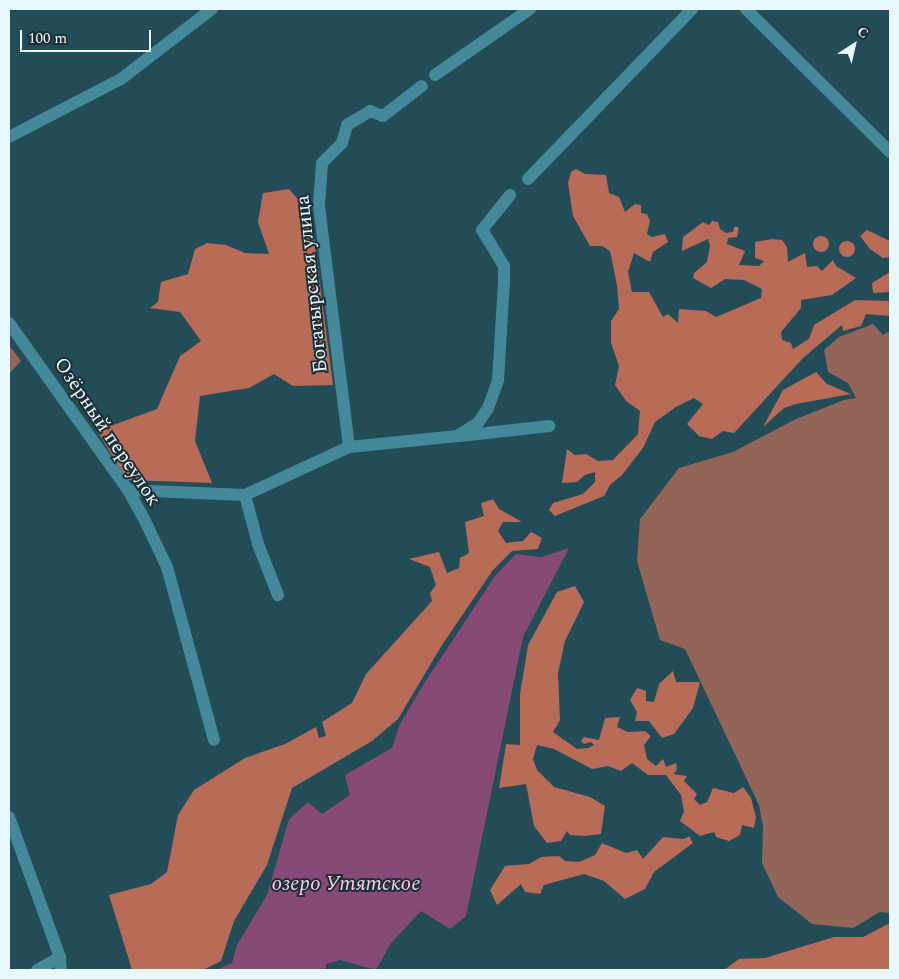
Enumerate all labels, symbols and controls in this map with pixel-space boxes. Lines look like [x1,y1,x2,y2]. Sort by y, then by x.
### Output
scale bar [22,20,154,52]
north arrow [829,20,879,70]
text: С [853,21,873,44]
text: 100 m [28,27,67,50]
street label: Богатырская улица [291,194,333,374]
street label: Озёрный переулок [48,353,166,511]
water label: озеро Утятское [271,871,421,897]

